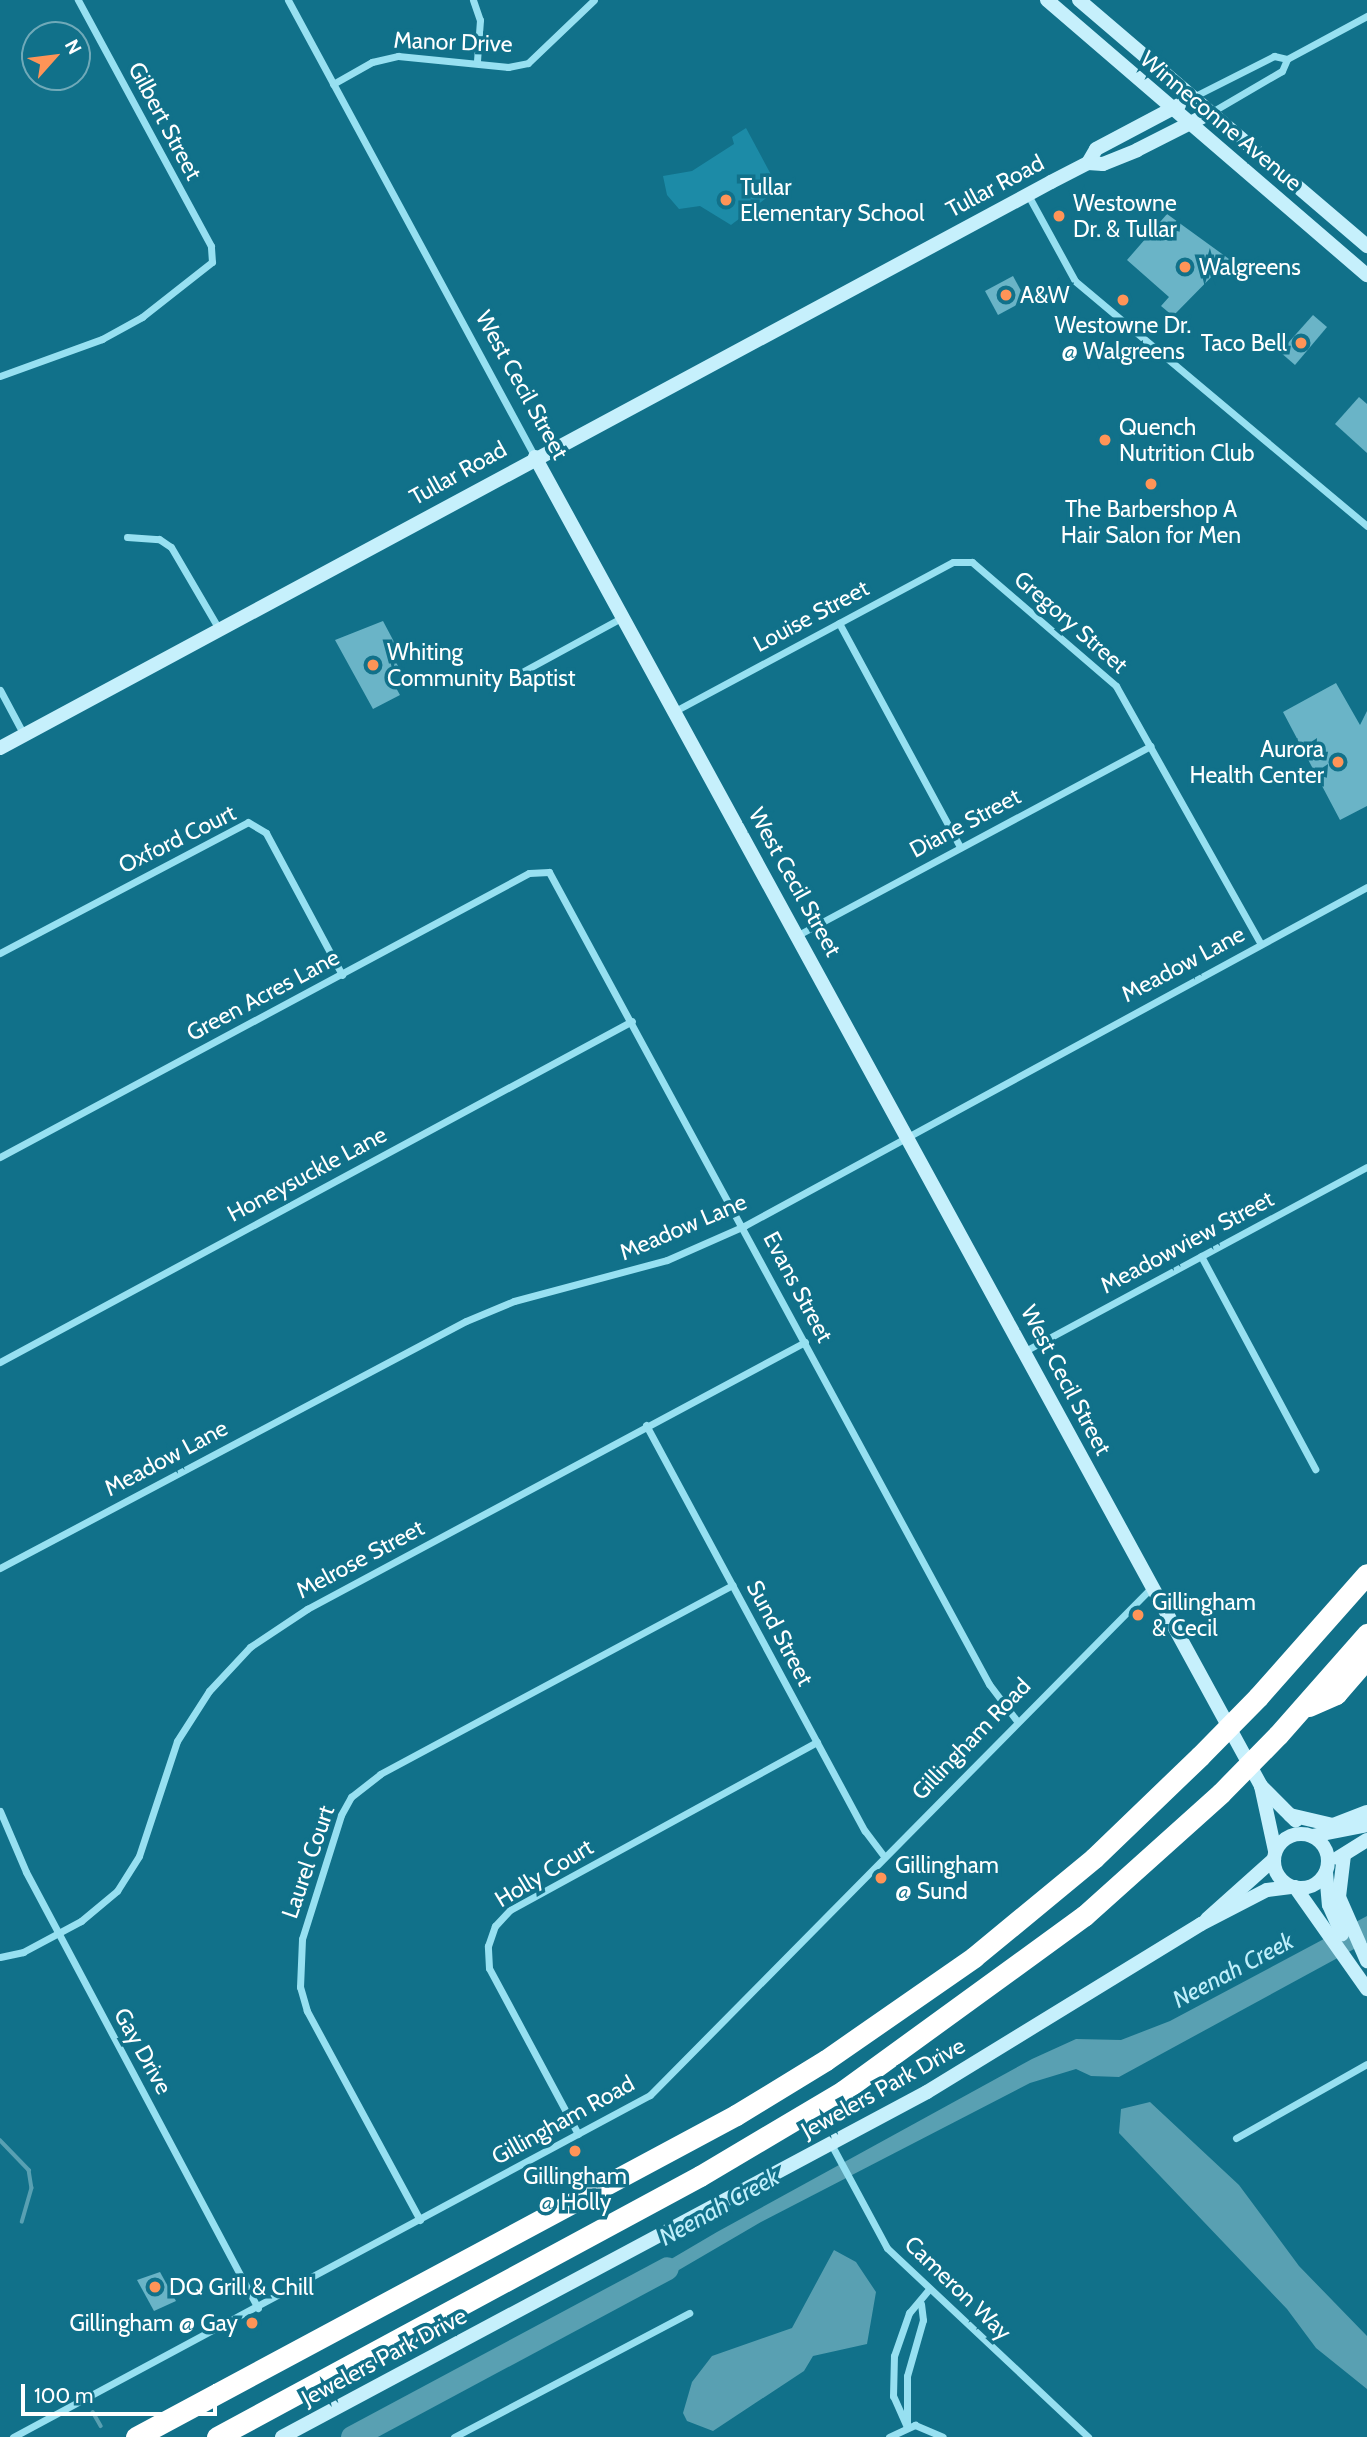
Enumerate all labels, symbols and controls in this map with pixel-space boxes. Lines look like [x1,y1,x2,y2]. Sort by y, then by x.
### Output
north arrow [21,21,91,91]
street label: Manor Drive [393,26,513,58]
text: N [60,36,87,58]
street label: Winneconne Avenue [1135,45,1307,197]
street label: Gilbert Street [122,57,208,185]
street label: Tullar Road [941,149,1049,223]
place label: Tullar Elementary School [740,173,924,227]
place label: Westowne Dr. & Tullar [1073,189,1177,243]
marker: Tullar Elementary School [718,192,734,208]
marker: Westowne Dr. & Tullar [1051,208,1067,224]
place label: Walgreens [1199,253,1301,281]
marker: Walgreens [1177,259,1193,275]
place label: A&W [1020,281,1069,309]
marker: A&W [998,287,1014,303]
marker: Westowne Dr. @ Walgreens [1115,292,1131,308]
street label: West Cecil Street [470,306,574,464]
place label: Westowne Dr. @ Walgreens [1055,311,1191,365]
place label: Taco Bell [1201,329,1287,357]
marker: Taco Bell [1293,335,1309,351]
place label: Quench Nutrition Club [1119,413,1255,467]
marker: Quench Nutrition Club [1097,432,1113,448]
street label: Tullar Road [405,435,511,511]
marker: The Barbershop A Hair Salon for Men [1143,476,1159,492]
place label: The Barbershop A Hair Salon for Men [1061,495,1241,549]
street label: Gregory Street [1009,565,1133,679]
street label: Louise Street [749,574,873,658]
place label: Whiting Community Baptist [387,638,575,692]
marker: Whiting Community Baptist [365,657,381,673]
place label: Aurora Health Center [1190,735,1324,789]
marker: Aurora Health Center [1330,754,1346,770]
street label: Diane Street [905,782,1025,864]
street label: Oxford Court [114,799,240,879]
street label: West Cecil Street [743,803,847,961]
street label: Meadow Lane [1117,920,1249,1008]
street label: Green Acres Lane [182,943,344,1047]
street label: Honeysuckle Lane [223,1120,391,1228]
street label: Meadowview Street [1096,1185,1278,1299]
street label: Meadow Lane [615,1188,751,1266]
street label: Evans Street [757,1227,839,1347]
street label: West Cecil Street [1015,1300,1117,1460]
street label: Meadow Lane [100,1414,232,1502]
street label: Melrose Street [291,1514,429,1604]
street label: Sund Street [741,1576,819,1690]
place label: Gillingham & Cecil [1152,1588,1256,1642]
marker: Gillingham & Cecil [1130,1607,1146,1623]
street label: Gillingham Road [906,1672,1036,1806]
street label: Laurel Court [276,1802,340,1922]
street label: Holly Court [490,1833,598,1913]
place label: Gillingham @ Sund [895,1851,999,1905]
marker: Gillingham @ Sund [873,1870,889,1886]
water label: Neenah Creek [1168,1926,1298,2014]
street label: Gay Drive [108,2003,178,2099]
street label: Jewelers Park Drive [796,2032,970,2144]
street label: Gillingham Road [487,2069,639,2171]
marker: Gillingham @ Holly [567,2143,583,2159]
place label: Gillingham @ Holly [523,2162,627,2216]
water label: Neenah Creek [654,2162,784,2252]
street label: Cameron Way [899,2230,1017,2346]
place label: DQ Grill & Chill [169,2273,314,2301]
marker: DQ Grill & Chill [147,2279,163,2295]
street label: Jewelers Park Drive [297,2302,471,2412]
place label: Gillingham @ Gay [69,2309,238,2337]
marker: Gillingham @ Gay [244,2315,260,2331]
scale bar [24,2370,220,2414]
text: 100 m [34,2383,93,2408]

